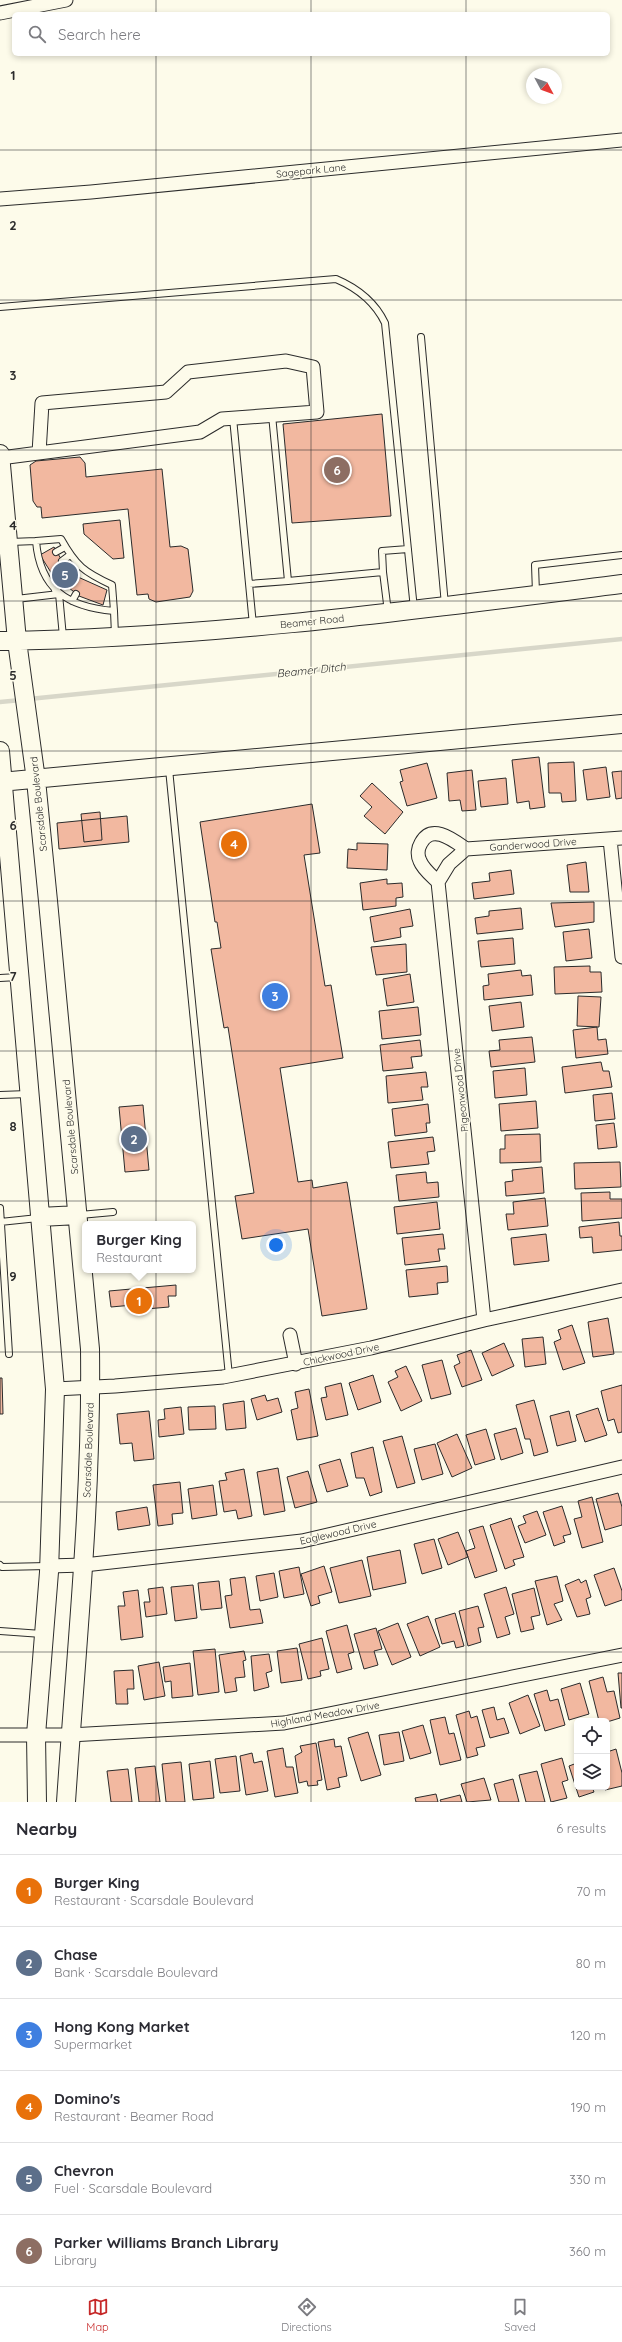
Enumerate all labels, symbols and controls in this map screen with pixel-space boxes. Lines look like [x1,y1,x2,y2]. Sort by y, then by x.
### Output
search box [12,12,610,56]
icon: search [26,23,48,45]
text: Search here [58,25,141,44]
text: 1 [10,67,16,83]
north arrow [526,68,562,104]
street label: Sagepark Lane [275,160,347,181]
text: 2 [9,217,17,233]
text: 3 [10,367,17,383]
pin: 6 [324,455,350,485]
text: 4 [9,517,17,533]
pin: 5 [52,560,78,590]
street label: Beamer Road [279,612,345,631]
water label: Beamer Ditch [276,659,347,681]
text: 5 [9,667,17,683]
street label: Scarsdale Boulevard [27,756,50,852]
text: 6 [9,817,17,833]
pin: 4 [221,829,247,859]
street label: Ganderwood Drive [489,835,577,854]
text: 7 [9,968,17,984]
pin: 3 [262,981,288,1011]
street label: Pigeonwood Drive [450,1047,471,1132]
street label: Scarsdale Boulevard [60,1079,81,1175]
text: 8 [9,1118,17,1134]
pin: 2 [121,1124,147,1154]
popup [82,1221,196,1273]
text: Burger King [96,1230,182,1249]
your location [266,1235,286,1255]
text: Restaurant [96,1249,162,1265]
text: 9 [9,1268,17,1284]
pin: 1 [126,1286,152,1316]
street label: Chickwood Drive [302,1340,381,1369]
street label: Scarsdale Boulevard [80,1402,97,1498]
street label: Eaglewood Drive [299,1517,378,1548]
street label: Highland Meadow Drive [269,1698,381,1730]
map controls [574,1718,610,1790]
button: locate [574,1718,610,1754]
button: layers [574,1754,610,1790]
text: Nearby [16,1818,77,1839]
text: 6 results [556,1820,606,1836]
text: Burger King [54,1873,140,1892]
text: 1 [26,1883,32,1899]
text: 70 m [576,1883,606,1899]
text: Restaurant · Scarsdale Boulevard [54,1892,254,1908]
text: Chase [54,1945,98,1964]
text: 2 [25,1955,33,1971]
text: 80 m [576,1955,606,1971]
text: Bank · Scarsdale Boulevard [54,1964,218,1980]
text: Hong Kong Market [54,2017,190,2036]
text: 3 [26,2027,32,2043]
text: 120 m [571,2027,606,2043]
text: Supermarket [54,2036,132,2052]
text: Domino's [54,2089,120,2108]
text: 4 [25,2099,33,2115]
text: 190 m [571,2099,606,2115]
text: Restaurant · Beamer Road [54,2108,214,2124]
text: Chevron [54,2161,114,2180]
text: 5 [25,2171,33,2187]
text: 330 m [569,2171,606,2187]
text: Fuel · Scarsdale Boulevard [54,2180,212,2196]
text: Parker Williams Branch Library [54,2233,278,2252]
text: 6 [25,2243,33,2259]
text: 360 m [569,2243,606,2259]
text: Library [54,2252,97,2268]
tab: Map [86,2296,109,2334]
tab: Directions [281,2296,332,2334]
tab: Saved [504,2296,536,2334]

